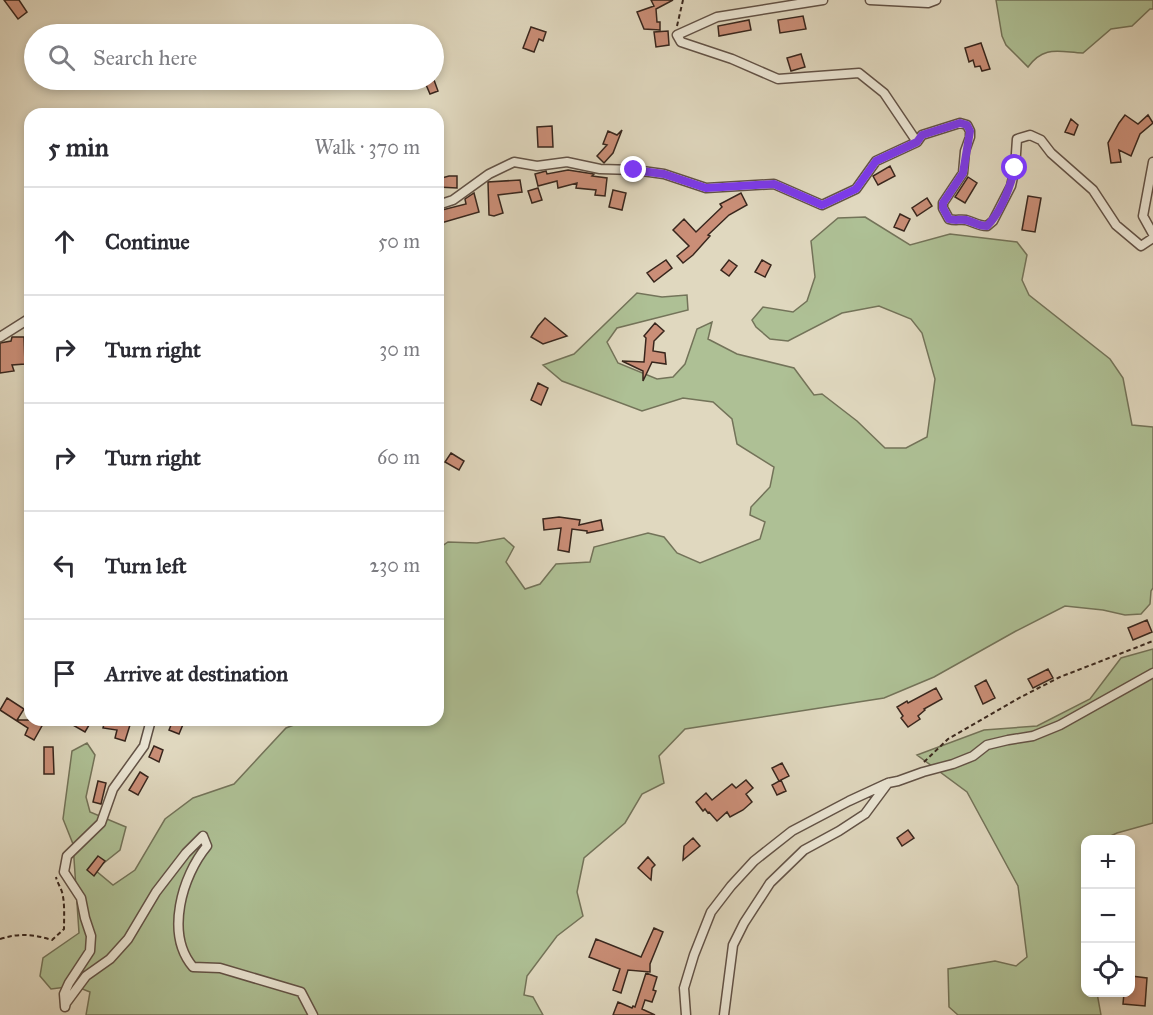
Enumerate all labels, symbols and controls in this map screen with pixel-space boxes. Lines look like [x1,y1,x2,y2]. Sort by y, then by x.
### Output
search box [24,24,444,90]
icon: search [45,41,78,74]
text: Search here [93,44,197,71]
text: 5 min [48,131,109,163]
text: Walk · 370 m [314,135,420,159]
route start [1001,154,1027,180]
route end [620,156,646,182]
icon: ahead [48,225,81,258]
text: Continue [105,228,190,255]
text: 50 m [378,229,420,253]
icon: right [48,333,81,366]
text: Turn right [105,336,201,363]
text: 30 m [379,337,420,361]
icon: right [48,441,81,474]
text: Turn right [105,444,201,471]
text: 60 m [377,445,420,469]
icon: left [48,549,81,582]
text: Turn left [105,552,187,579]
text: 230 m [369,553,420,577]
icon: arrive [48,657,81,690]
text: Arrive at destination [105,660,288,687]
map controls [1081,835,1135,997]
button: + [1081,835,1135,889]
button: − [1081,889,1135,943]
button: locate [1081,943,1135,997]

